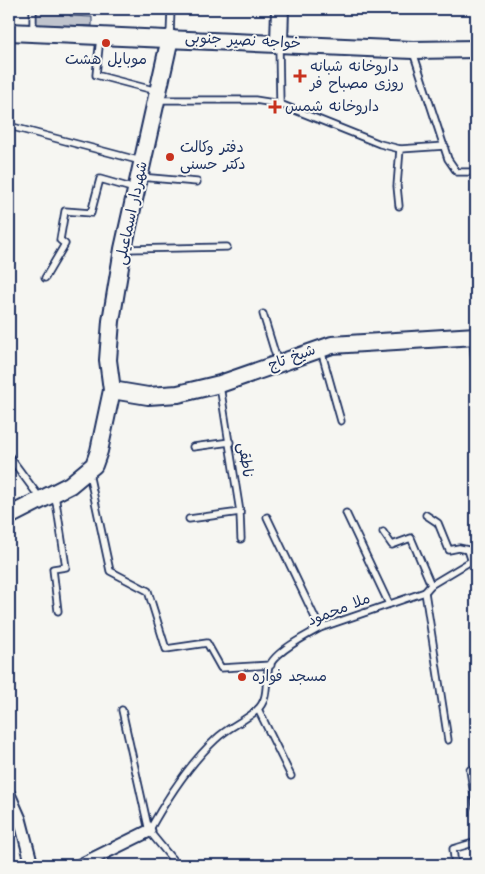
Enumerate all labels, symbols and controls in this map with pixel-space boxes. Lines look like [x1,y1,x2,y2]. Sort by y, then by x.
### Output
street label: خواجه نصیر جنوبی [184,26,302,56]
marker: موبایل هشت [100,37,112,49]
place label: موبایل هشت [65,48,147,72]
place label: داروخانه شبانه روزی مصباح فر [308,55,404,96]
marker: داروخانه شبانه روزی مصباح فر [294,70,306,82]
place label: داروخانه شمس [285,95,379,119]
marker: داروخانه شمس [269,101,281,113]
place label: دفتر وکالت دکتر حسنی [180,136,246,177]
marker: دفتر وکالت دکتر حسنی [164,151,176,163]
street label: شهردار اسماعیلی [109,159,155,267]
street label: شیخ تاج [265,338,319,378]
street label: ناطقی [231,441,259,479]
street label: ملا محمود [304,587,374,633]
place label: مسجد فواره [252,665,327,689]
marker: مسجد فواره [236,671,248,683]

